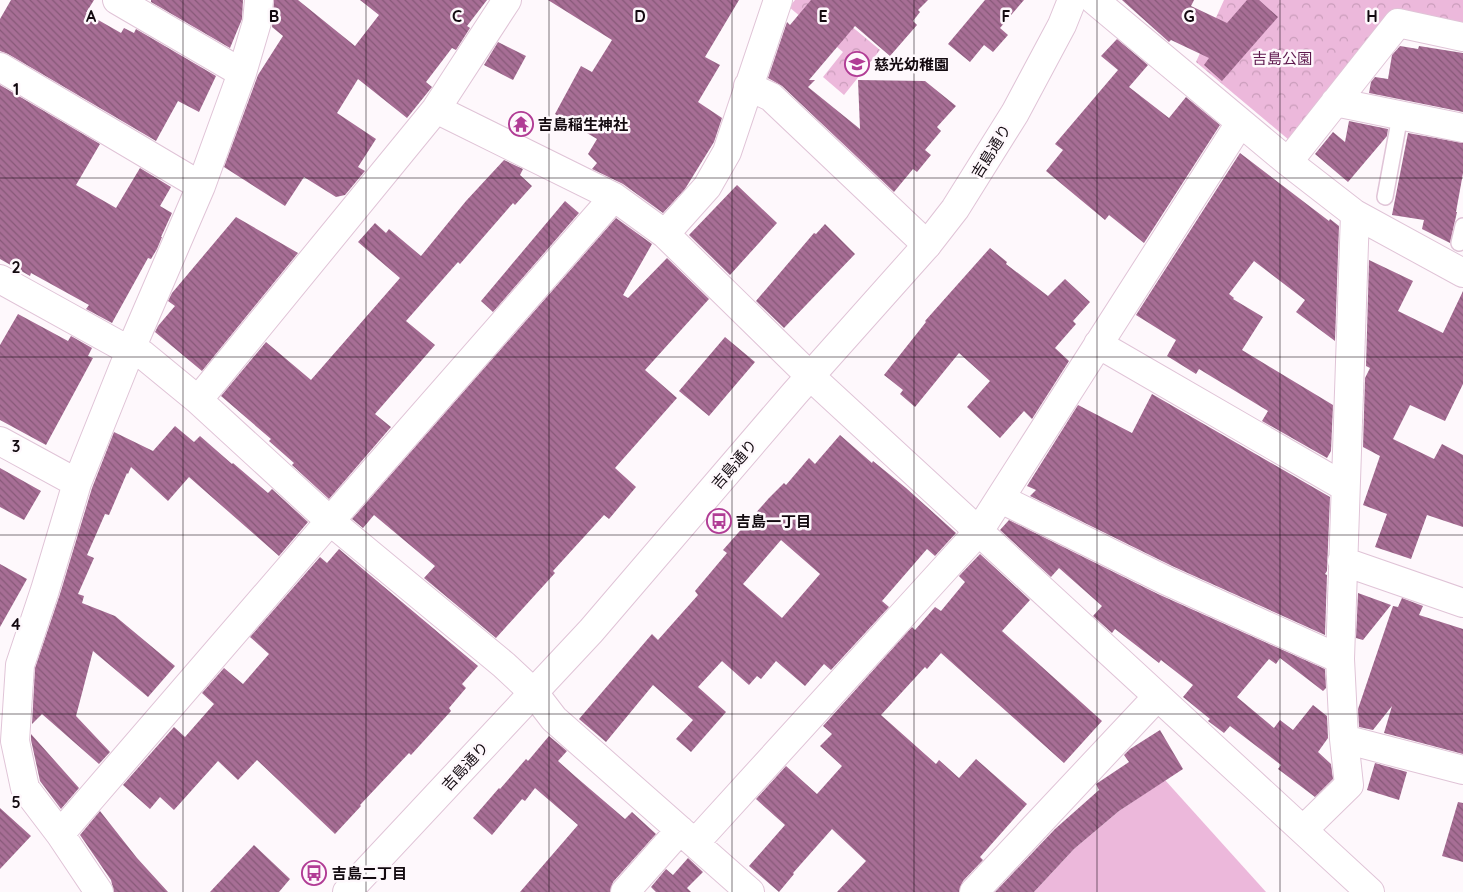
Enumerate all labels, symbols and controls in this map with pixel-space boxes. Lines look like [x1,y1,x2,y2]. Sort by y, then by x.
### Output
text: A [86,6,97,26]
text: B [269,6,279,26]
text: C [452,6,462,26]
text: D [634,6,646,26]
text: E [818,6,828,26]
text: F [1002,6,1011,26]
text: G [1183,6,1195,26]
text: H [1366,6,1378,26]
park label: 吉島公園 [1252,49,1312,68]
school or university icon: 慈光幼稚園 [844,51,870,77]
place label: 慈光幼稚園 [874,55,949,74]
text: 1 [13,79,19,99]
temple icon: 吉島稲生神社 [508,111,534,137]
place label: 吉島稲生神社 [538,115,628,134]
street label: 吉島通り [967,121,1015,181]
text: 2 [11,257,21,277]
street label: 吉島通り [707,435,761,493]
text: 3 [12,436,20,456]
bus stop icon: 吉島一丁目 [706,508,732,534]
place label: 吉島一丁目 [736,512,811,531]
text: 4 [11,614,21,634]
street label: 吉島通り [438,738,492,794]
text: 5 [11,792,21,812]
bus stop icon: 吉島二丁目 [301,860,327,886]
place label: 吉島二丁目 [332,864,407,883]

